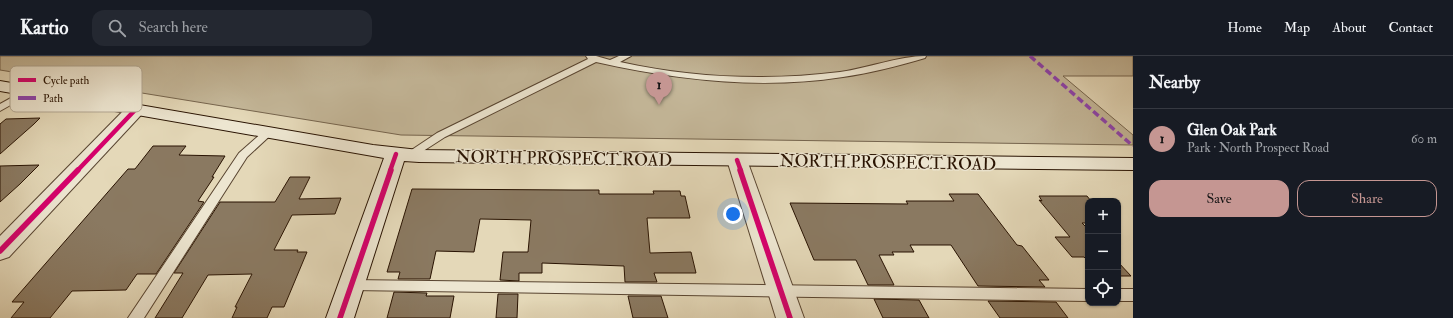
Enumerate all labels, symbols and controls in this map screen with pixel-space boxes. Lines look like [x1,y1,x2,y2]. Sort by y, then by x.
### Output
search box [92,10,372,46]
text: Kartio [20,16,68,40]
icon: search [106,17,128,39]
text: Search here [138,18,208,37]
text: Home [1227,19,1262,36]
text: Map [1284,19,1310,36]
text: About [1332,19,1366,36]
text: Contact [1388,19,1433,36]
legend [10,66,142,112]
pin: 1 [646,72,672,105]
text: Nearby [1149,72,1200,93]
text: Cycle path [43,74,89,88]
text: Path [43,92,63,105]
text: Glen Oak Park [1187,121,1277,140]
text: 1 [1160,131,1164,147]
text: 60 m [1411,131,1437,147]
text: Park · North Prospect Road [1187,140,1329,156]
street label: NORTH PROSPECT ROAD [456,146,672,171]
street label: NORTH PROSPECT ROAD [780,150,996,175]
button: Save [1149,180,1289,217]
button: Share [1297,180,1437,217]
map controls [1085,198,1121,306]
button: + [1085,198,1121,234]
your location [723,204,743,224]
button: − [1085,234,1121,270]
button: locate [1085,270,1121,306]

